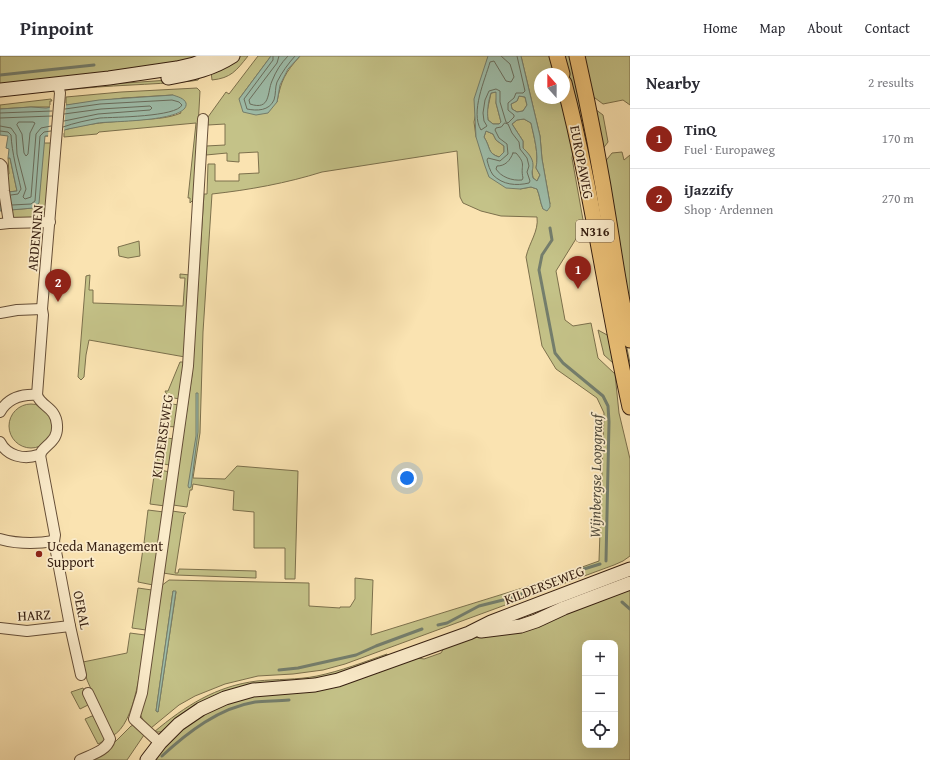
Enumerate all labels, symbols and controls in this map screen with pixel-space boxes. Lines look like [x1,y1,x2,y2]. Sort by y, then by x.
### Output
text: Pinpoint [20,14,93,42]
text: Home [703,18,738,38]
text: Map [760,18,785,38]
text: About [807,18,843,38]
text: Contact [865,18,910,38]
north arrow [534,68,570,104]
text: Nearby [646,70,700,95]
text: 2 results [868,73,914,92]
text: TinQ [684,119,716,140]
street label: EUROPAWEG [565,124,599,200]
text: 1 [656,129,662,148]
text: 170 m [882,129,914,148]
text: Fuel · Europaweg [684,140,775,159]
text: iJazzify [684,179,733,200]
text: 2 [656,189,662,208]
text: 270 m [882,189,914,208]
text: Shop · Ardennen [684,200,773,219]
street label: ARDENNEN [22,204,48,272]
road number: N316 [576,220,614,242]
pin: 1 [565,256,591,289]
pin: 2 [45,269,71,302]
street label: KILDERSEWEG [146,393,178,479]
water label: Wijnbergse Loopgraaf [584,411,607,538]
your location [397,468,417,488]
place label: Uceda Management Support [47,536,163,572]
marker: Uceda Management Support [34,549,44,559]
street label: KILDERSEWEG [501,561,587,609]
street label: OERAL [68,589,96,631]
street label: HARZ [17,604,51,626]
map controls [582,640,618,748]
button: + [582,640,618,676]
button: − [582,676,618,712]
button: locate [582,712,618,748]

